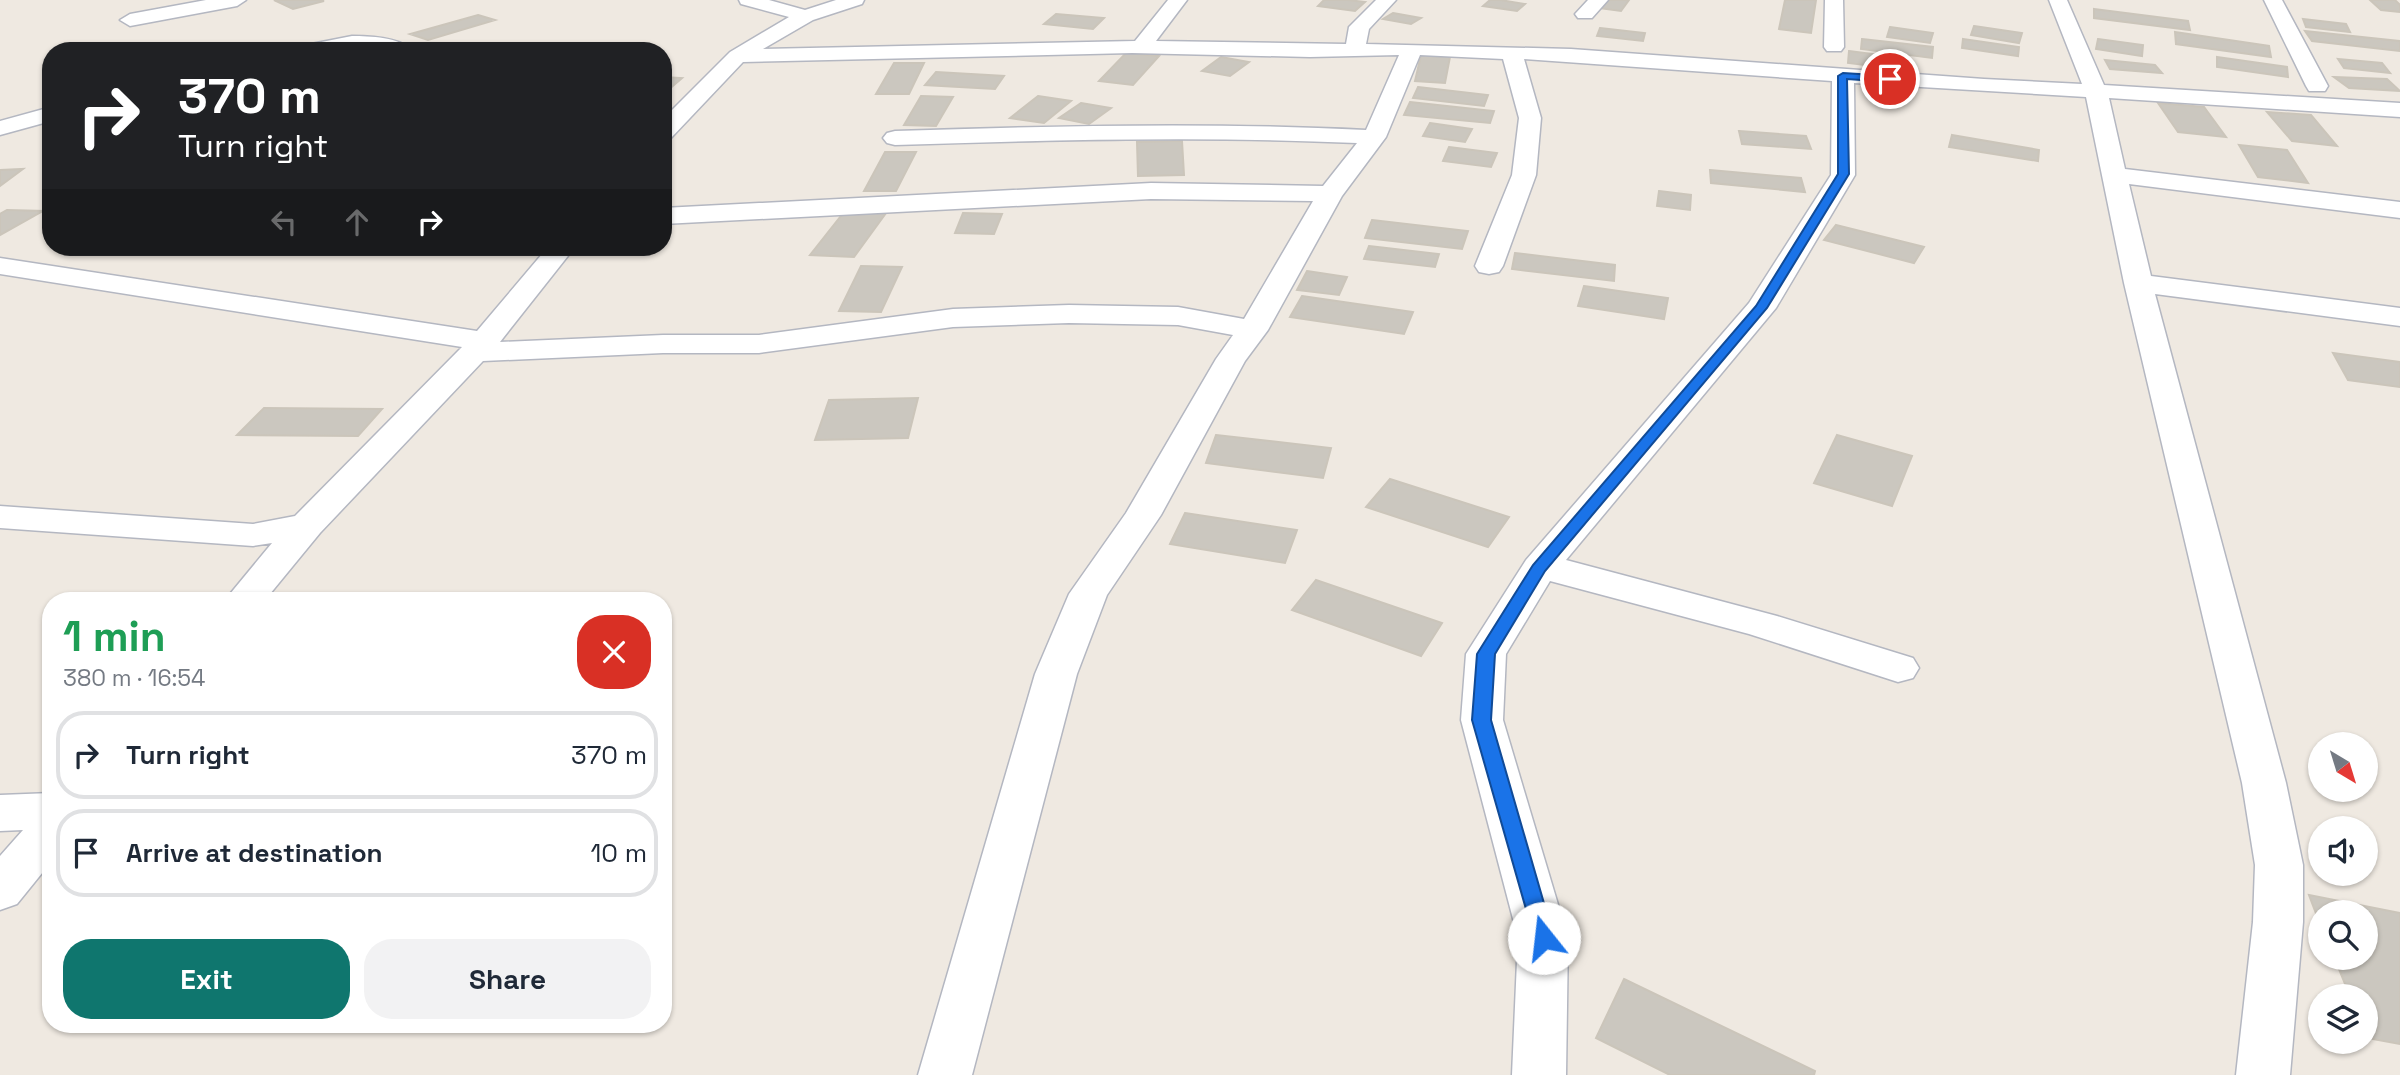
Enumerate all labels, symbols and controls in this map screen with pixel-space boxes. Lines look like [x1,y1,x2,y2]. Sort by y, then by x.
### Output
pin [1860,49,1920,109]
icon: arrive [1871,60,1909,98]
text: 370 m [178,65,321,127]
icon: right [63,70,154,161]
text: Turn right [178,126,328,166]
icon: left [265,203,303,241]
icon: ahead [338,203,376,241]
icon: right [411,203,449,241]
text: 1 min [63,610,166,663]
button: close [577,615,651,689]
text: 380 m · 16:54 [63,663,205,693]
north arrow [2308,732,2378,802]
map controls [2308,732,2378,1054]
icon: right [67,736,105,774]
text: Turn right [126,738,250,772]
text: 370 m [571,738,647,772]
button: sound [2308,816,2378,886]
icon: arrive [67,834,105,872]
text: Arrive at destination [126,836,383,870]
text: 10 m [590,836,647,870]
button: search [2308,900,2378,970]
position arrow [1507,901,1581,975]
button: Exit [63,939,350,1019]
button: Share [364,939,651,1019]
button: layers [2308,984,2378,1054]

